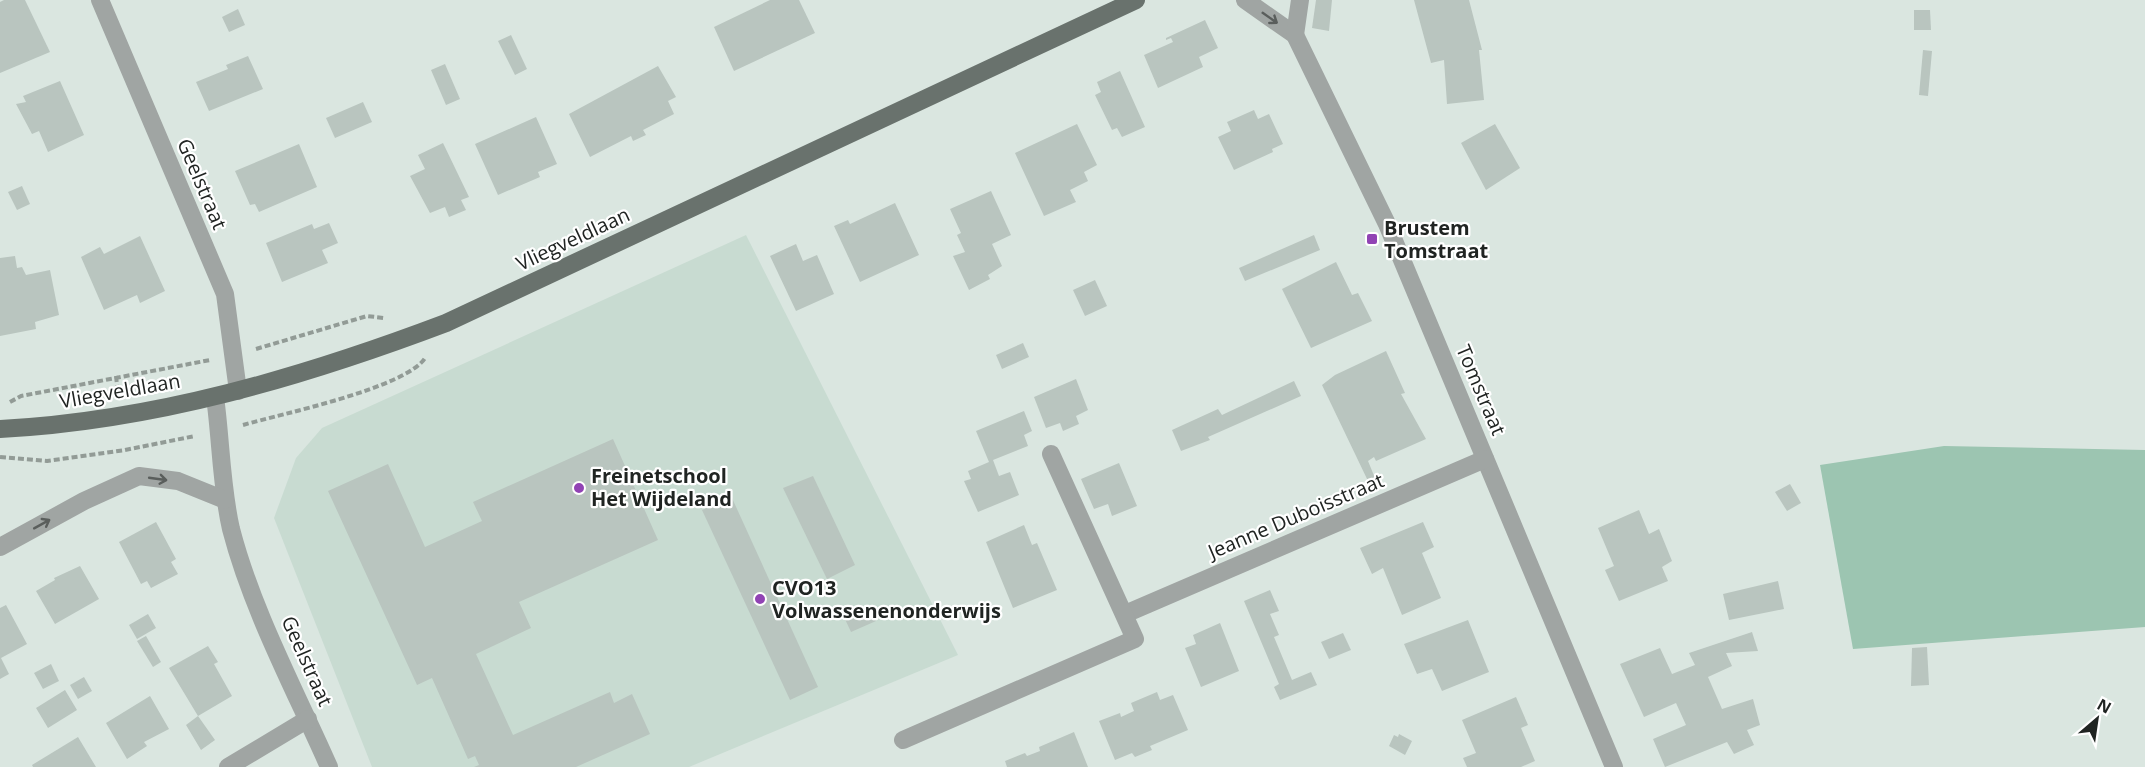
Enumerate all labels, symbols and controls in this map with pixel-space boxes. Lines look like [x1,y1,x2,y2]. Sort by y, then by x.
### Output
one-way arrow [1261,12,1277,24]
street label: Geelstraat [171,134,234,233]
street label: Vliegveldlaan [512,200,634,277]
place label: Brustem Tomstraat [1384,214,1488,264]
marker: Brustem Tomstraat [1365,232,1379,246]
street label: Tomstraat [1450,340,1513,439]
street label: Vliegveldlaan [57,367,182,414]
place label: Freinetschool Het Wijdeland [591,462,732,512]
street label: Jeanne Duboisstraat [1202,466,1388,566]
one-way arrow [147,473,167,484]
marker: Freinetschool Het Wijdeland [572,481,586,495]
one-way arrow [33,518,50,530]
place label: CVO13 Volwassenenonderwijs [772,574,1001,624]
marker: CVO13 Volwassenenonderwijs [753,592,767,606]
street label: Geelstraat [276,611,339,710]
north arrow [2067,689,2127,749]
text: N [2093,693,2115,719]

